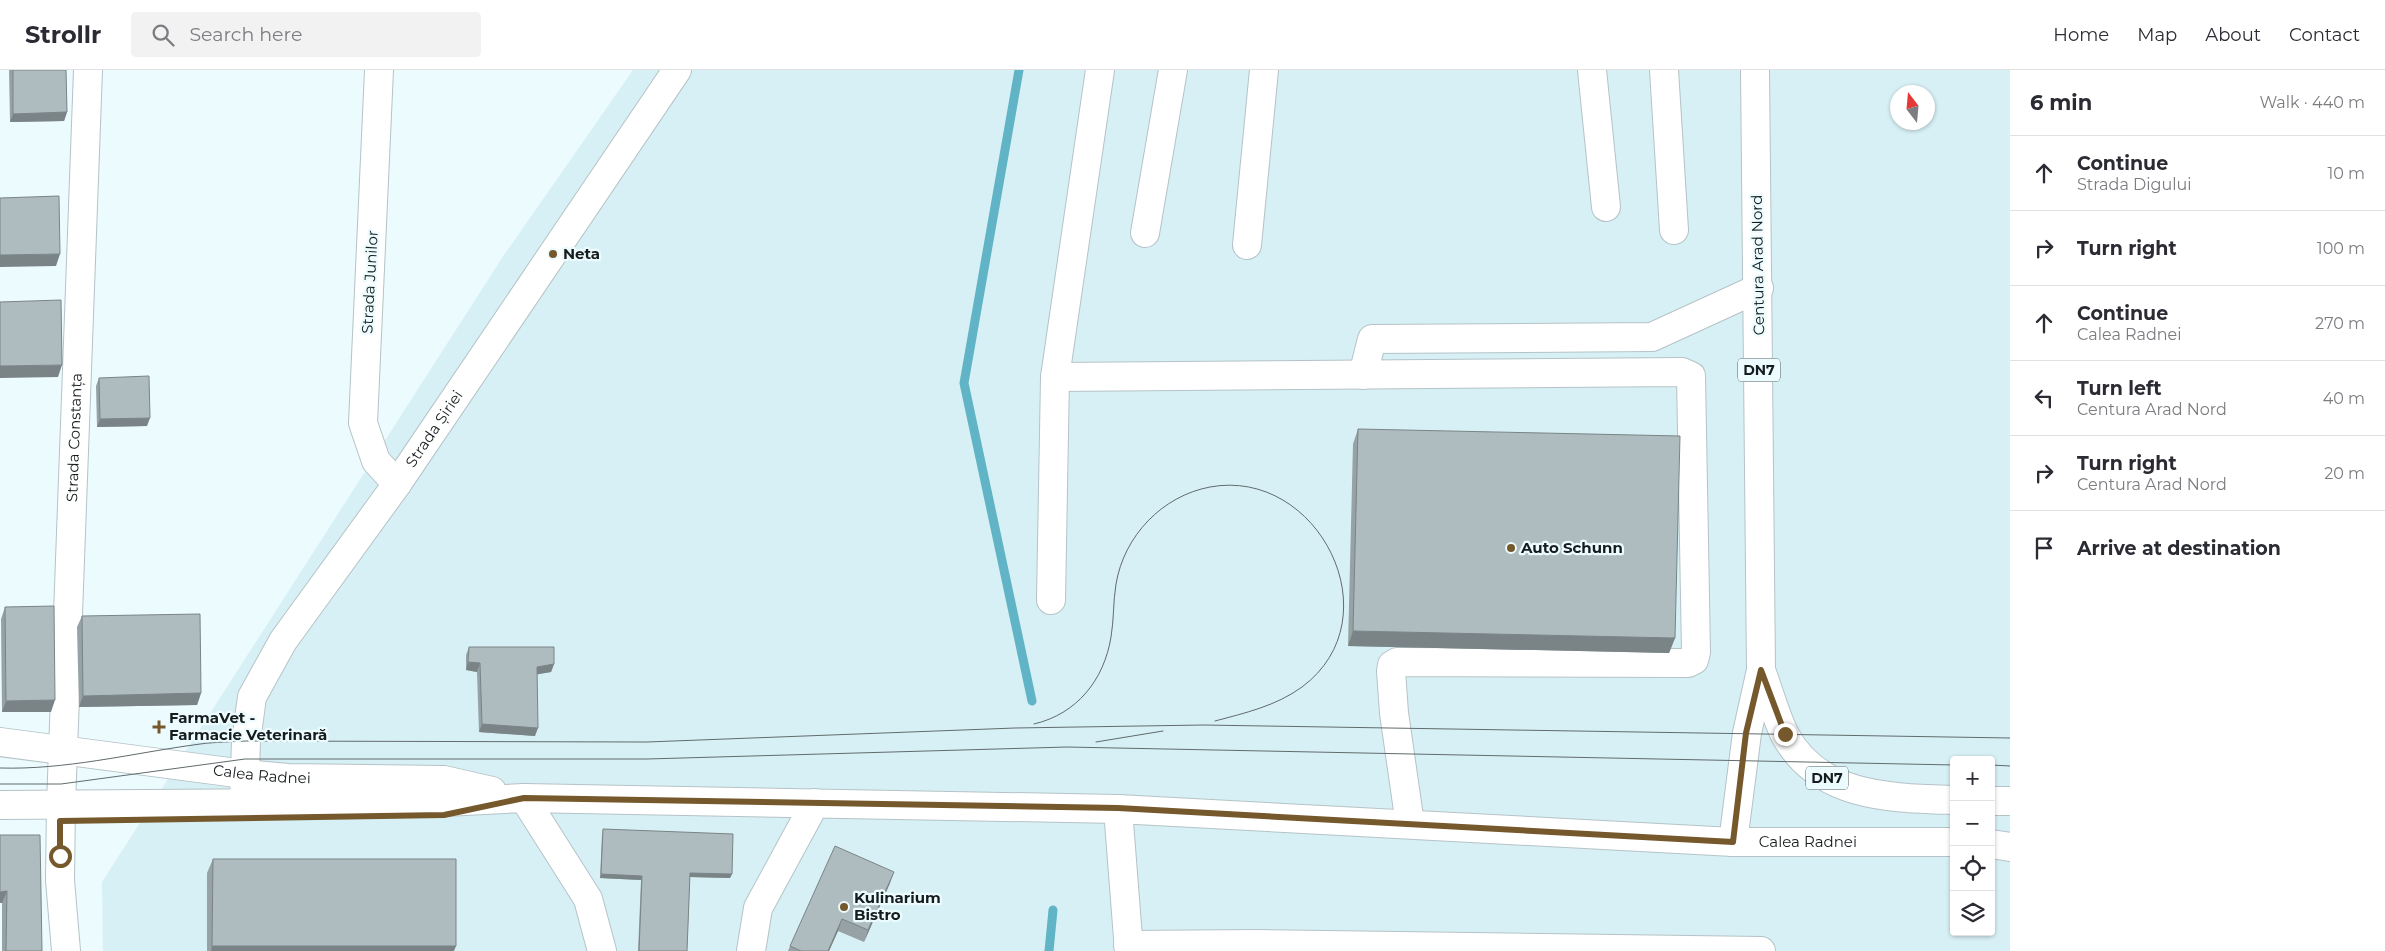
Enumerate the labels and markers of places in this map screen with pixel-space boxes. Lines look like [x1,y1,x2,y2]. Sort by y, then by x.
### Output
place label: Neta [563,244,600,263]
marker: Neta [547,248,559,260]
place label: Auto Schunn [1520,538,1623,557]
marker: Auto Schunn [1505,542,1517,554]
place label: FarmaVet - Farmacie Veterinară [169,708,327,744]
marker: FarmaVet - Farmacie Veterinară [153,721,165,733]
place label: Kulinarium Bistro [854,888,941,924]
marker: Kulinarium Bistro [838,901,850,913]

